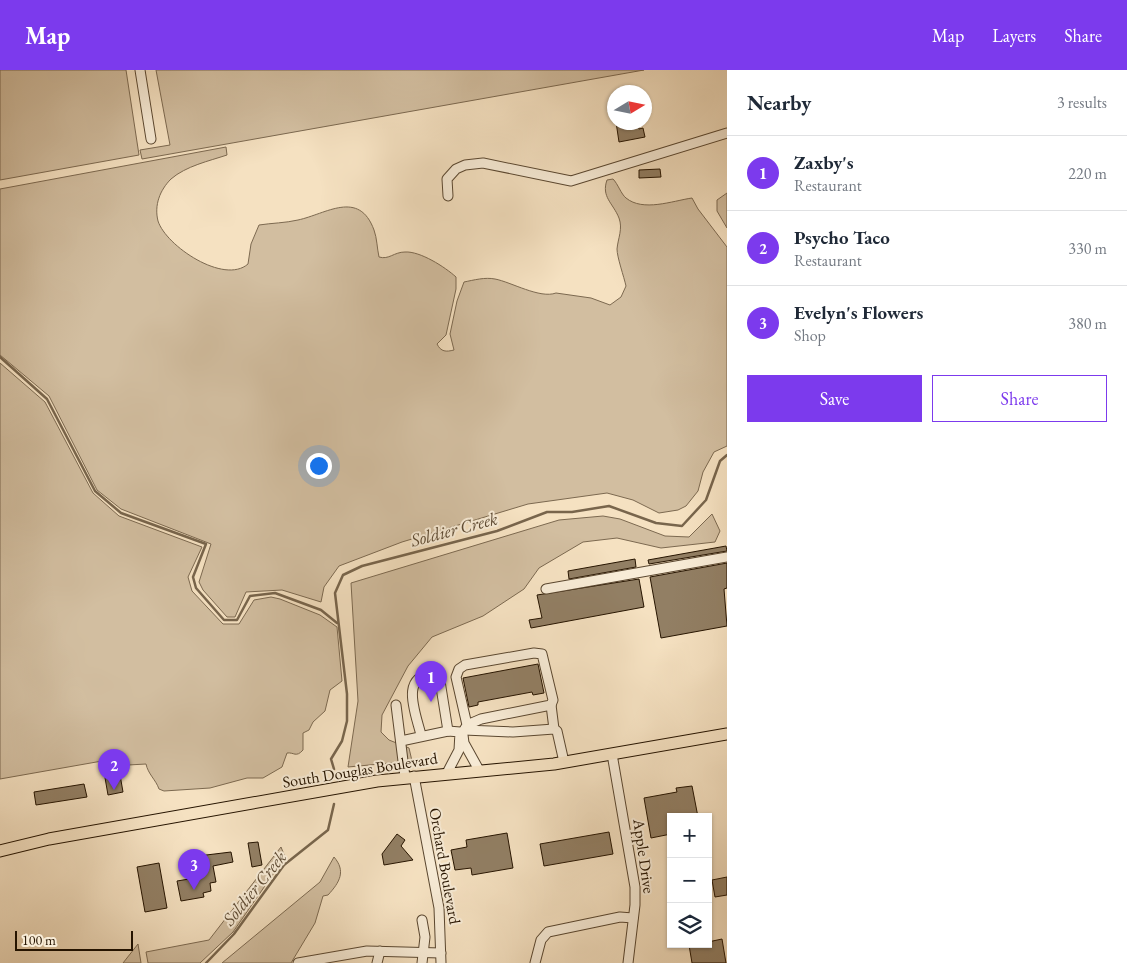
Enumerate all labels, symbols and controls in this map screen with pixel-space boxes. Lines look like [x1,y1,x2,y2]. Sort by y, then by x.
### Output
text: Map [25,20,70,51]
text: Map [932,24,964,47]
text: Layers [992,24,1036,47]
text: Share [1064,24,1102,47]
north arrow [607,85,652,130]
text: Nearby [747,89,811,116]
text: 3 results [1057,92,1107,113]
text: Zaxby's [794,150,854,175]
text: 1 [759,163,767,184]
text: 220 m [1068,163,1107,184]
text: Restaurant [794,175,862,196]
text: Psycho Taco [794,225,890,250]
text: 2 [759,238,767,259]
text: 330 m [1068,238,1107,259]
text: Restaurant [794,250,862,271]
text: Evelyn's Flowers [794,300,923,325]
text: 3 [759,313,767,334]
text: 380 m [1068,313,1107,334]
text: Shop [794,325,826,346]
button: Save [747,375,922,422]
button: Share [932,375,1107,422]
your location [306,453,332,479]
water label: Soldier Creek [407,506,500,552]
pin: 1 [415,661,447,702]
street label: South Douglas Boulevard [281,747,440,793]
pin: 2 [98,749,130,790]
street label: Orchard Boulevard [424,806,466,927]
map controls [667,813,712,948]
button: + [667,813,712,858]
street label: Apple Drive [628,816,660,895]
water label: Soldier Creek [216,846,291,931]
pin: 3 [178,849,210,890]
button: − [667,858,712,903]
button: layers [667,903,712,948]
scale bar [15,928,132,951]
text: 100 m [22,931,56,949]

